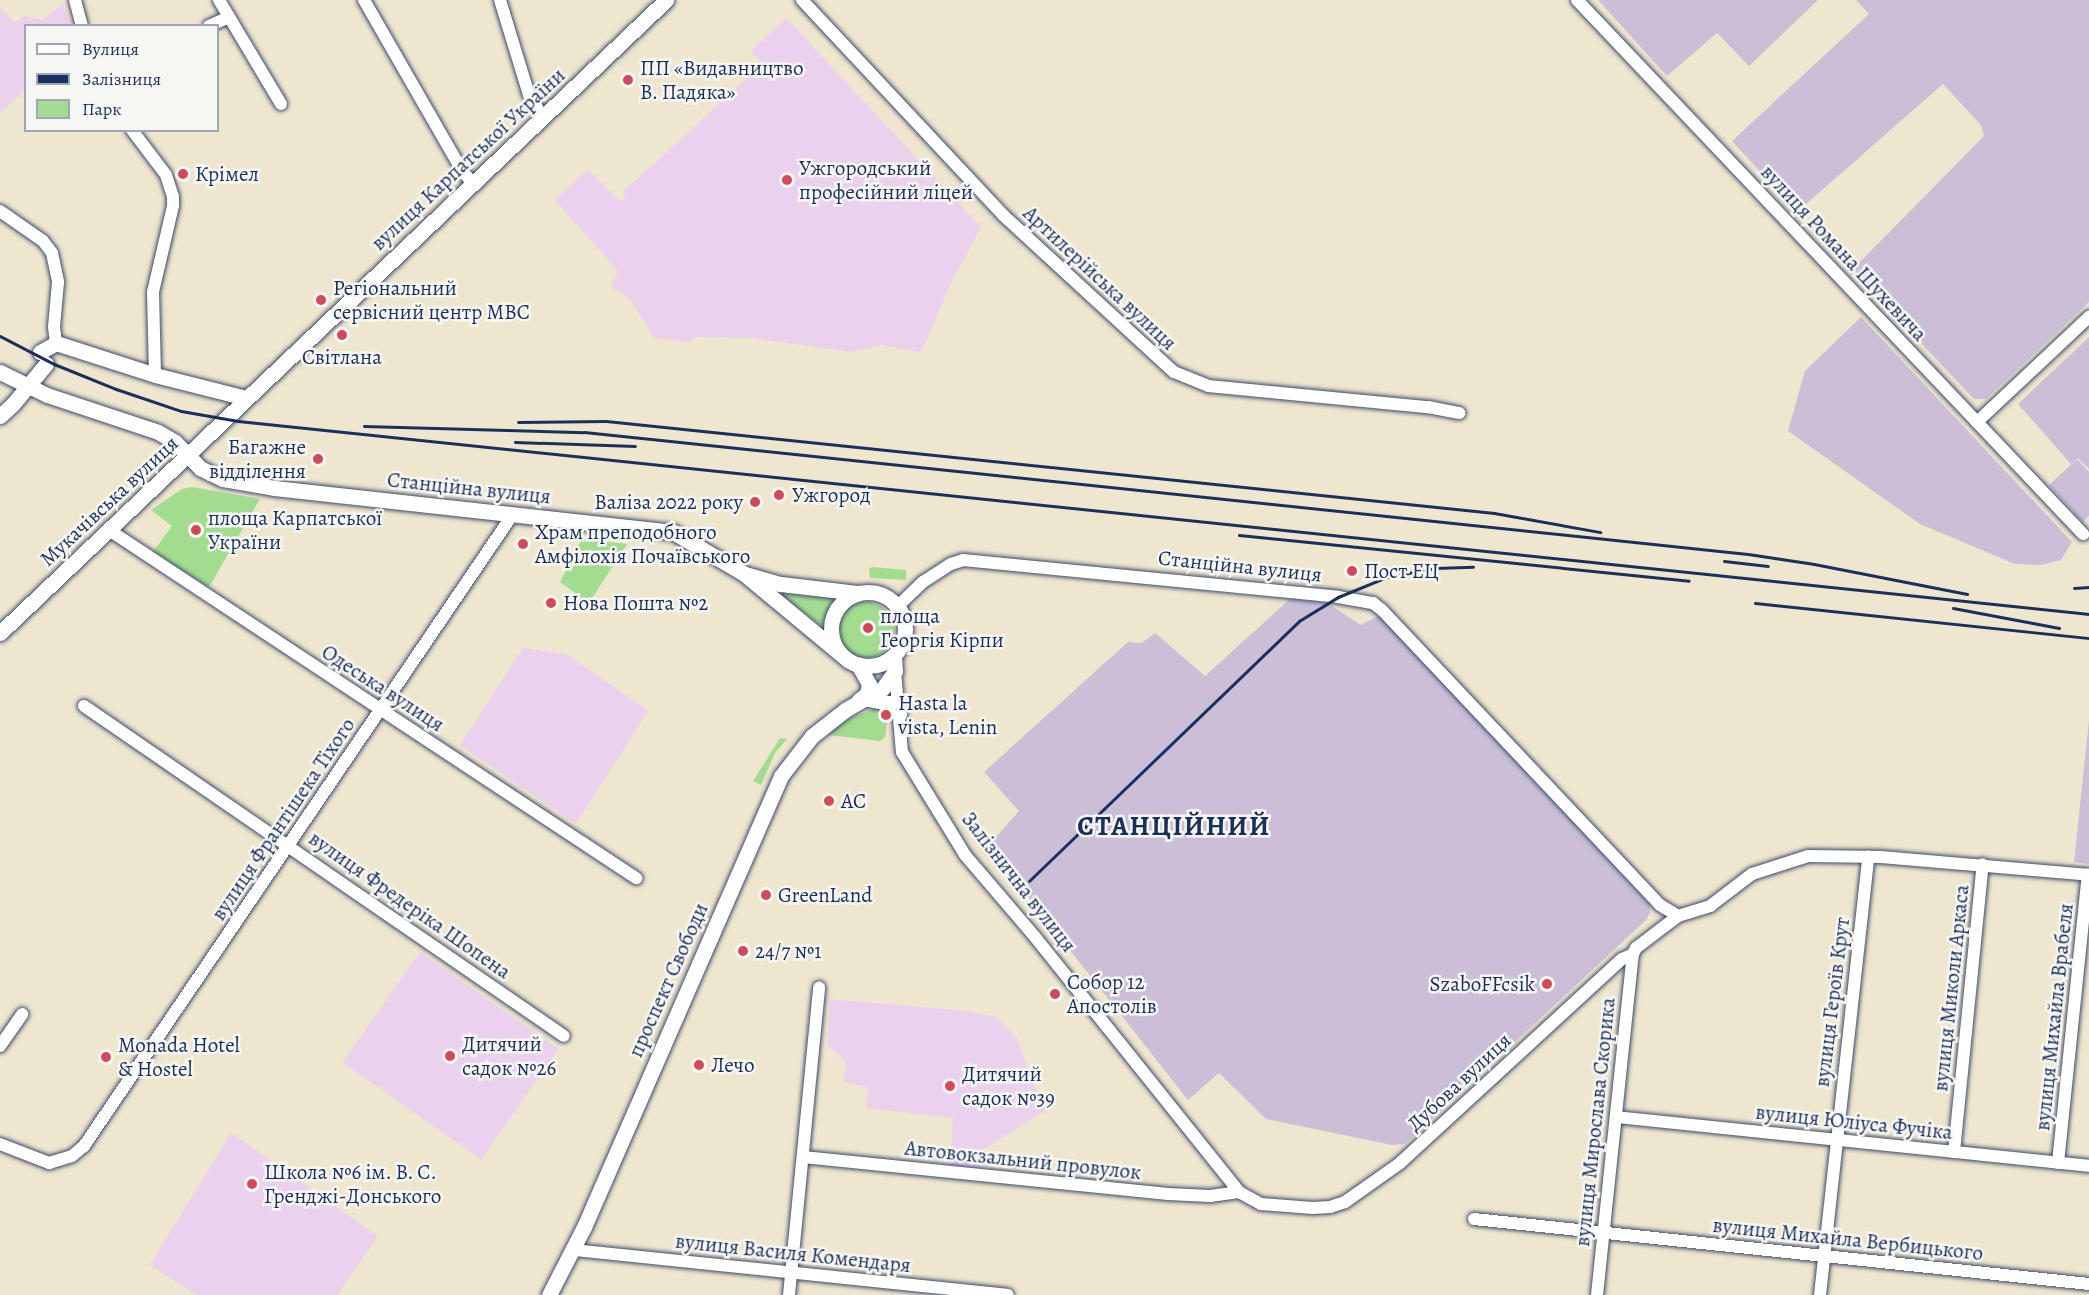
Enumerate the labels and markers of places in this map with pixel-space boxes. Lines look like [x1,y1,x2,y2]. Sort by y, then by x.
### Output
place label: ПП «Видавництво В. Падяка» [640,55,804,105]
marker: ПП «Видавництво В. Падяка» [621,73,635,87]
place label: Ужгородський професійний ліцей [799,155,973,205]
place label: Крімел [195,161,259,187]
marker: Крімел [176,167,190,181]
marker: Ужгородський професійний ліцей [780,173,794,187]
place label: Регіональний сервісний центр МВС [333,275,530,325]
marker: Регіональний сервісний центр МВС [314,293,328,307]
marker: Світлана [335,328,349,342]
place label: Світлана [302,344,382,370]
place label: Багажне відділення [209,434,306,484]
marker: Багажне відділення [311,452,325,466]
place label: Ужгород [792,482,870,508]
marker: Ужгород [770,486,788,504]
place label: Валіза 2022 року [594,489,743,515]
marker: Валіза 2022 року [748,495,762,509]
place label: площа Карпатської України [208,505,382,555]
place label: Храм преподобного Амфілохія Почаївського [535,519,750,569]
marker: площа Карпатської України [189,523,203,537]
marker: Храм преподобного Амфілохія Почаївського [516,537,530,551]
place label: Пост ЕЦ [1364,558,1439,584]
marker: Пост ЕЦ [1345,564,1359,578]
place label: Нова Пошта №2 [563,590,708,616]
marker: Нова Пошта №2 [544,596,558,610]
place label: площа Георгія Кірпи [880,603,1004,653]
marker: площа Георгія Кірпи [861,621,875,635]
place label: Hasta la vista, Lenin [898,690,998,740]
marker: Hasta la vista, Lenin [879,708,893,722]
place label: AC [841,788,866,814]
marker: AC [822,794,836,808]
place label: GreenLand [778,882,873,908]
marker: GreenLand [759,888,773,902]
place label: 24/7 №1 [755,938,822,964]
marker: 24/7 №1 [736,944,750,958]
place label: Собор 12 Апостолів [1067,969,1157,1019]
place label: SzaboFFcsik [1429,971,1535,997]
marker: SzaboFFcsik [1540,977,1554,991]
marker: Собор 12 Апостолів [1048,987,1062,1001]
place label: Дитячий садок №26 [462,1031,556,1081]
place label: Monada Hotel & Hostel [118,1032,240,1082]
marker: Дитячий садок №26 [443,1049,457,1063]
marker: Monada Hotel & Hostel [99,1050,113,1064]
place label: Лечо [711,1052,755,1078]
marker: Лечо [692,1058,706,1072]
place label: Дитячий садок №39 [962,1061,1055,1111]
marker: Дитячий садок №39 [943,1079,957,1093]
place label: Школа №6 ім. В. С. Гренджі-Донського [264,1159,441,1209]
marker: Школа №6 ім. В. С. Гренджі-Донського [245,1177,259,1191]

